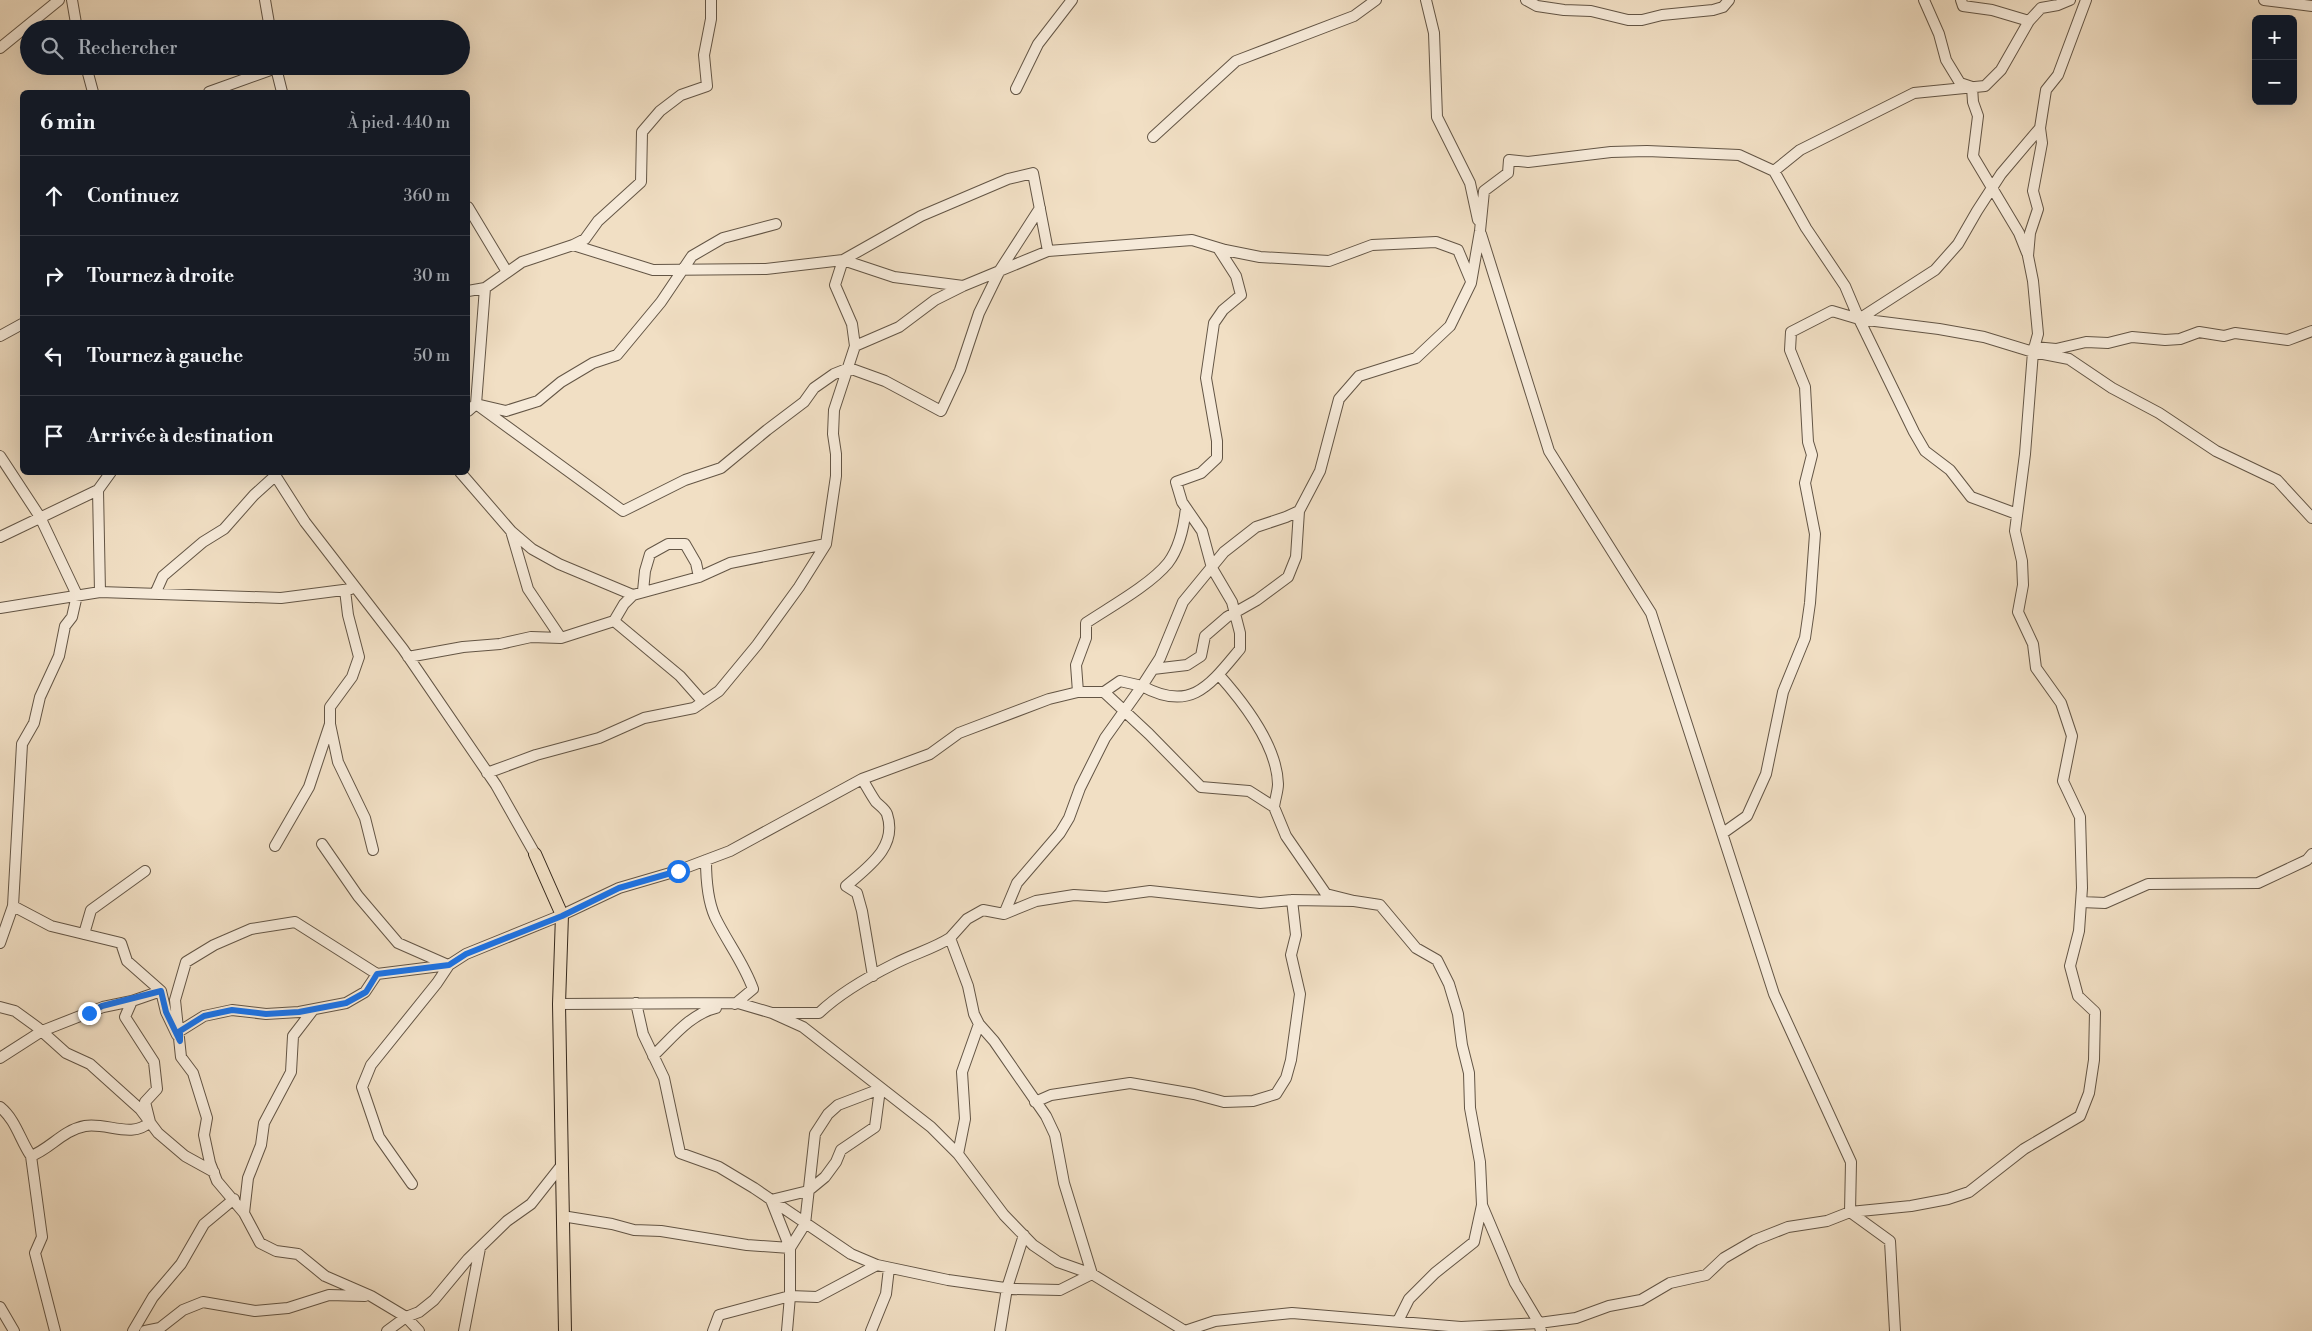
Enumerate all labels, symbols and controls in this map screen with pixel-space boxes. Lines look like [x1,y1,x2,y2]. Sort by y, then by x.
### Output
map controls [2252,15,2297,105]
button: + [2252,15,2297,60]
search box [20,20,470,75]
icon: search [38,34,66,62]
text: Rechercher [78,36,177,60]
button: − [2252,60,2297,105]
text: 6 min [40,110,95,136]
text: À pied · 440 m [348,113,450,133]
icon: ahead [40,182,68,210]
text: Continuez [87,184,179,208]
text: 360 m [404,186,450,206]
icon: right [40,262,68,290]
text: Tournez à droite [87,264,234,288]
text: 30 m [413,266,450,286]
icon: left [40,342,68,370]
text: Tournez à gauche [87,344,243,368]
text: 50 m [413,346,450,366]
icon: arrive [40,422,68,450]
text: Arrivée à destination [87,424,273,448]
route start [667,860,690,883]
route end [78,1002,101,1025]

